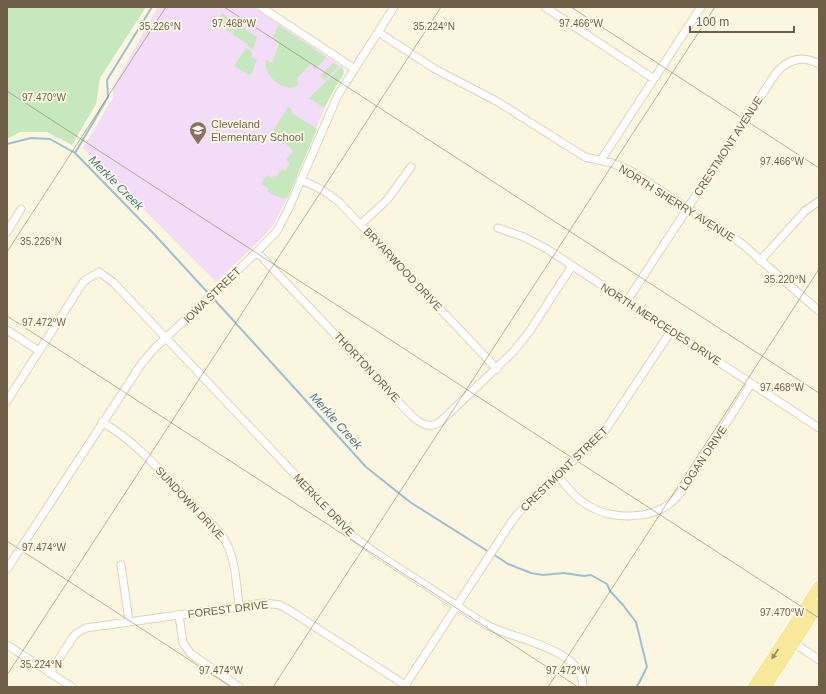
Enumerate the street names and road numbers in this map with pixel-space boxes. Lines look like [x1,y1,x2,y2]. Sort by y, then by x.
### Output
street label: CRESTMONT AVENUE [691,94,765,198]
street label: NORTH SHERRY AVENUE [617,162,737,244]
street label: BRYARWOOD DRIVE [362,225,444,313]
street label: IOWA STREET [181,265,243,325]
street label: NORTH MERCEDES DRIVE [599,281,723,367]
street label: THORTON DRIVE [332,330,402,404]
street label: LOGAN DRIVE [677,423,729,493]
street label: CRESTMONT STREET [518,424,610,514]
street label: SUNDOWN DRIVE [153,464,227,542]
street label: MERKLE DRIVE [291,471,357,539]
street label: FOREST DRIVE [187,598,269,620]

